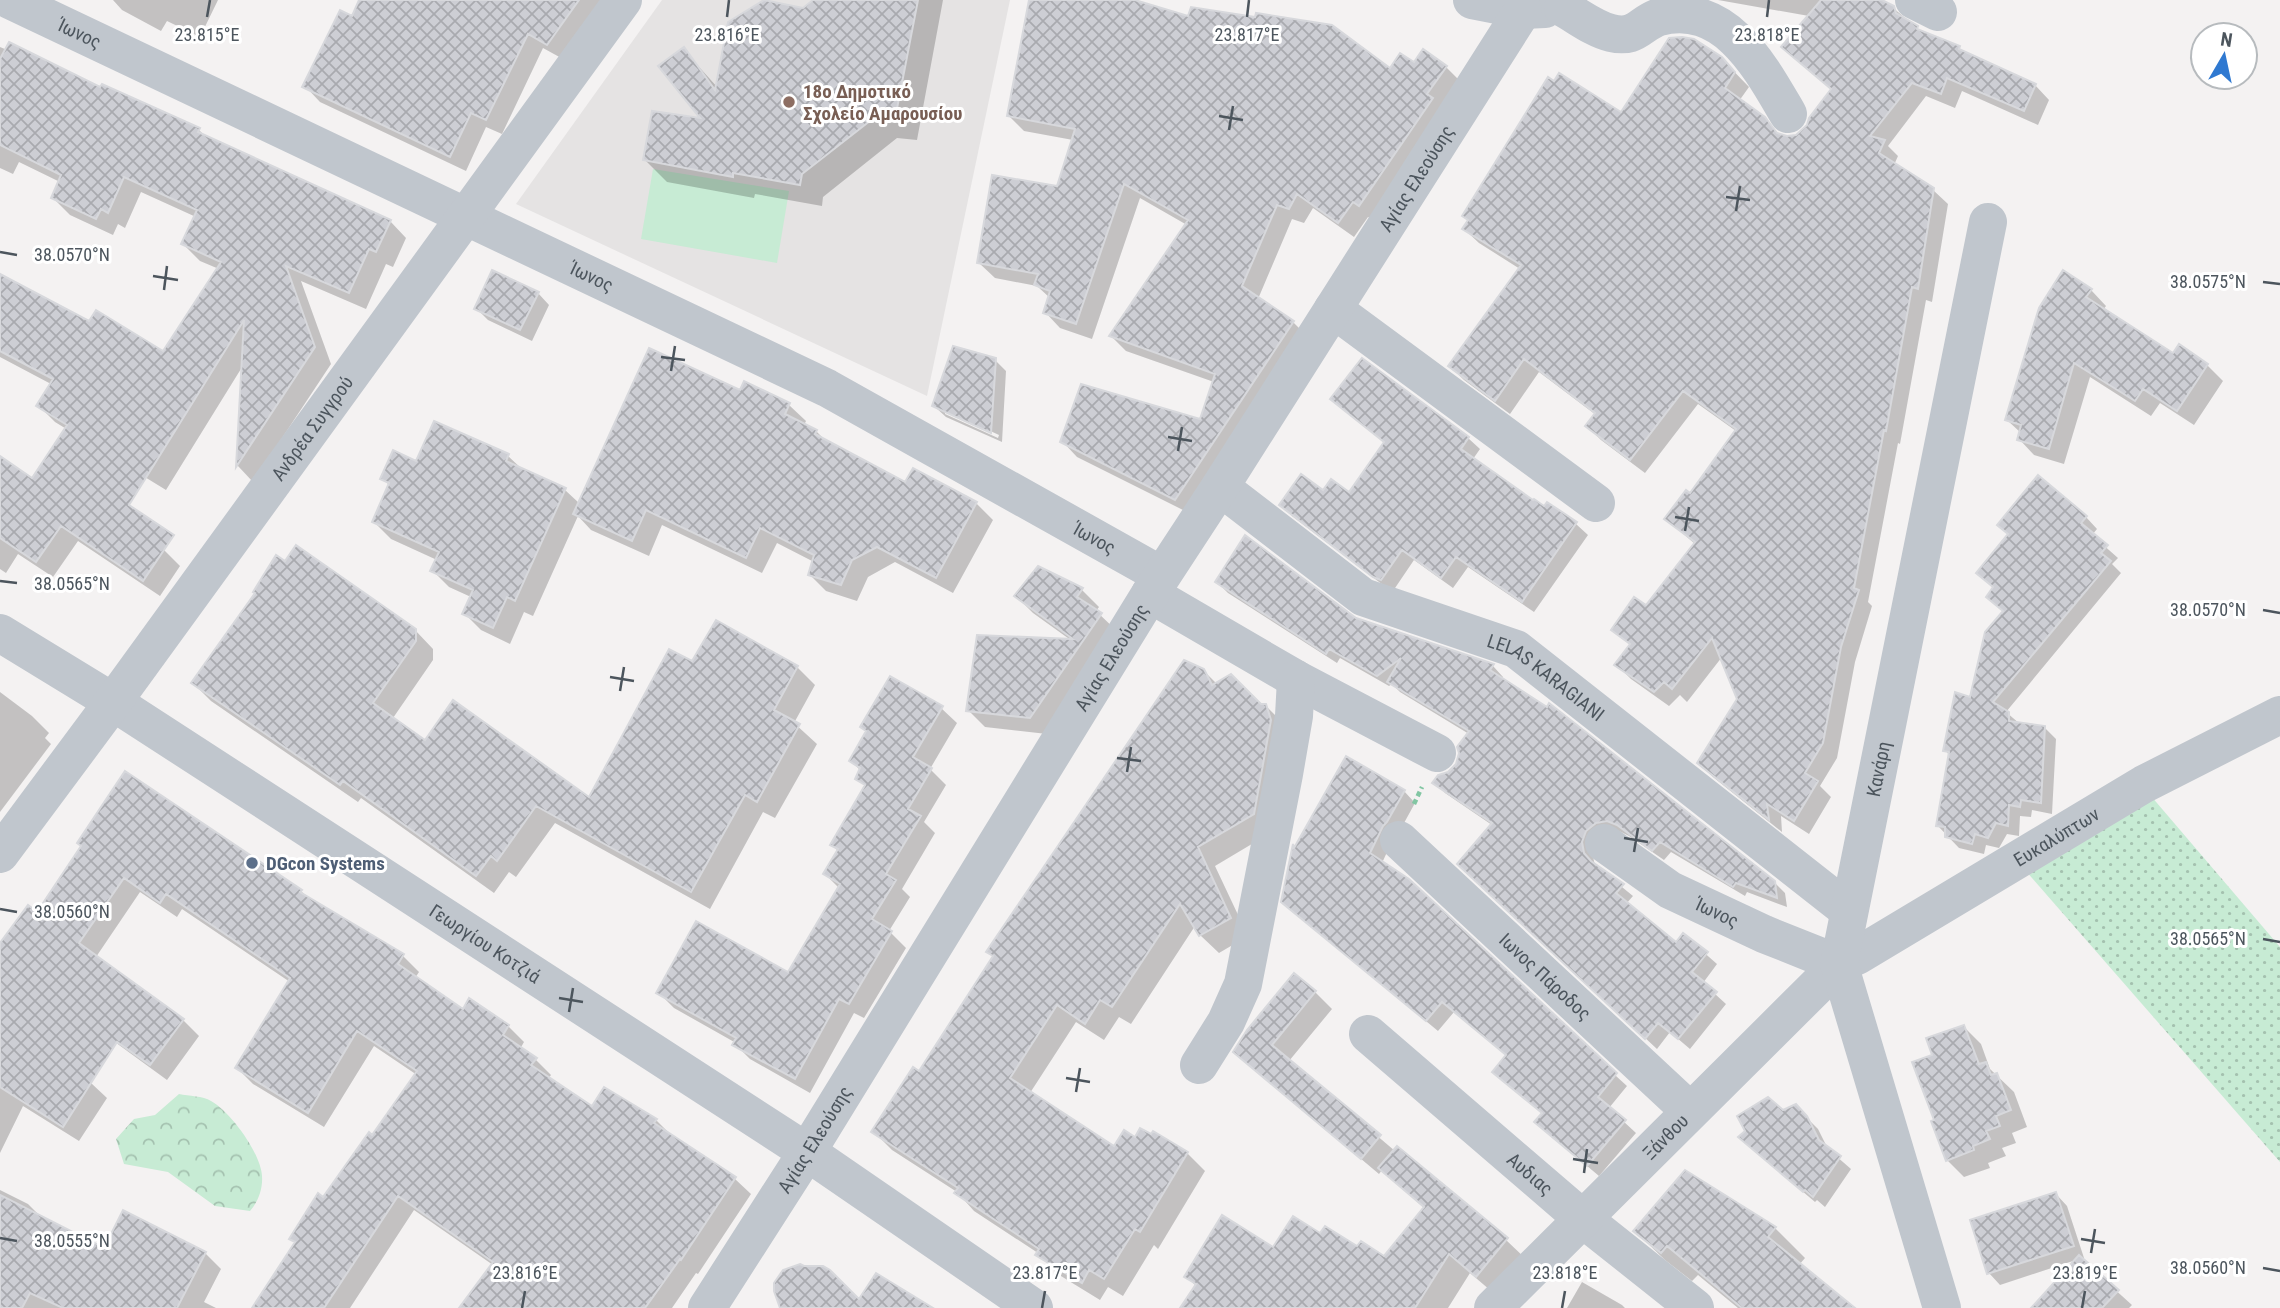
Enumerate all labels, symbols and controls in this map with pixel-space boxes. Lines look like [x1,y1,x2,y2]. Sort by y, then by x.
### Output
street label: Ίωνος [53,12,105,53]
north arrow [2189,21,2259,91]
text: 23.815°E [175,24,239,45]
text: 23.816°E [695,24,759,45]
text: 23.817°E [1215,24,1279,45]
text: 23.818°E [1735,24,1799,45]
text: N [2219,27,2234,52]
place label: 18ο Δημοτικό Σχολείο Αμαρουσίου [803,80,962,125]
marker: 18ο Δημοτικό Σχολείο Αμαρουσίου [781,94,797,110]
street label: Αγίας Ελεούσης [1374,121,1459,236]
text: 38.0570°N [34,244,110,265]
street label: Ίωνος [565,256,617,296]
text: 38.0575°N [2170,271,2246,292]
street label: Ανδρέα Συγγρού [266,371,358,485]
street label: Ίωνος [1068,516,1120,559]
text: 38.0565°N [34,573,110,594]
street label: Αγίας Ελεούσης [1069,599,1153,715]
text: 38.0570°N [2170,599,2246,620]
street label: LELAS KARAGIANI [1484,629,1609,726]
street label: Κανάρη [1861,739,1895,799]
street label: Ευκαλύπτων [2009,802,2103,871]
place label: DGcon Systems [266,852,385,875]
marker: DGcon Systems [244,855,260,871]
street label: Ίωνος [1691,892,1743,932]
street label: Γεωργίου Κοτζιά [425,899,546,988]
text: 38.0560°N [34,901,110,922]
street label: Ιωνος Πάροδος [1495,928,1596,1025]
text: 38.0565°N [2170,928,2246,949]
street label: Αγίας Ελεούσης [772,1082,856,1197]
street label: Ξάνθου [1638,1109,1693,1164]
street label: Αυδιας [1502,1147,1558,1200]
text: 38.0555°N [34,1230,110,1251]
text: 38.0560°N [2170,1257,2246,1278]
text: 23.816°E [493,1262,557,1283]
text: 23.817°E [1013,1262,1077,1283]
text: 23.818°E [1533,1262,1597,1283]
text: 23.819°E [2053,1262,2117,1283]

